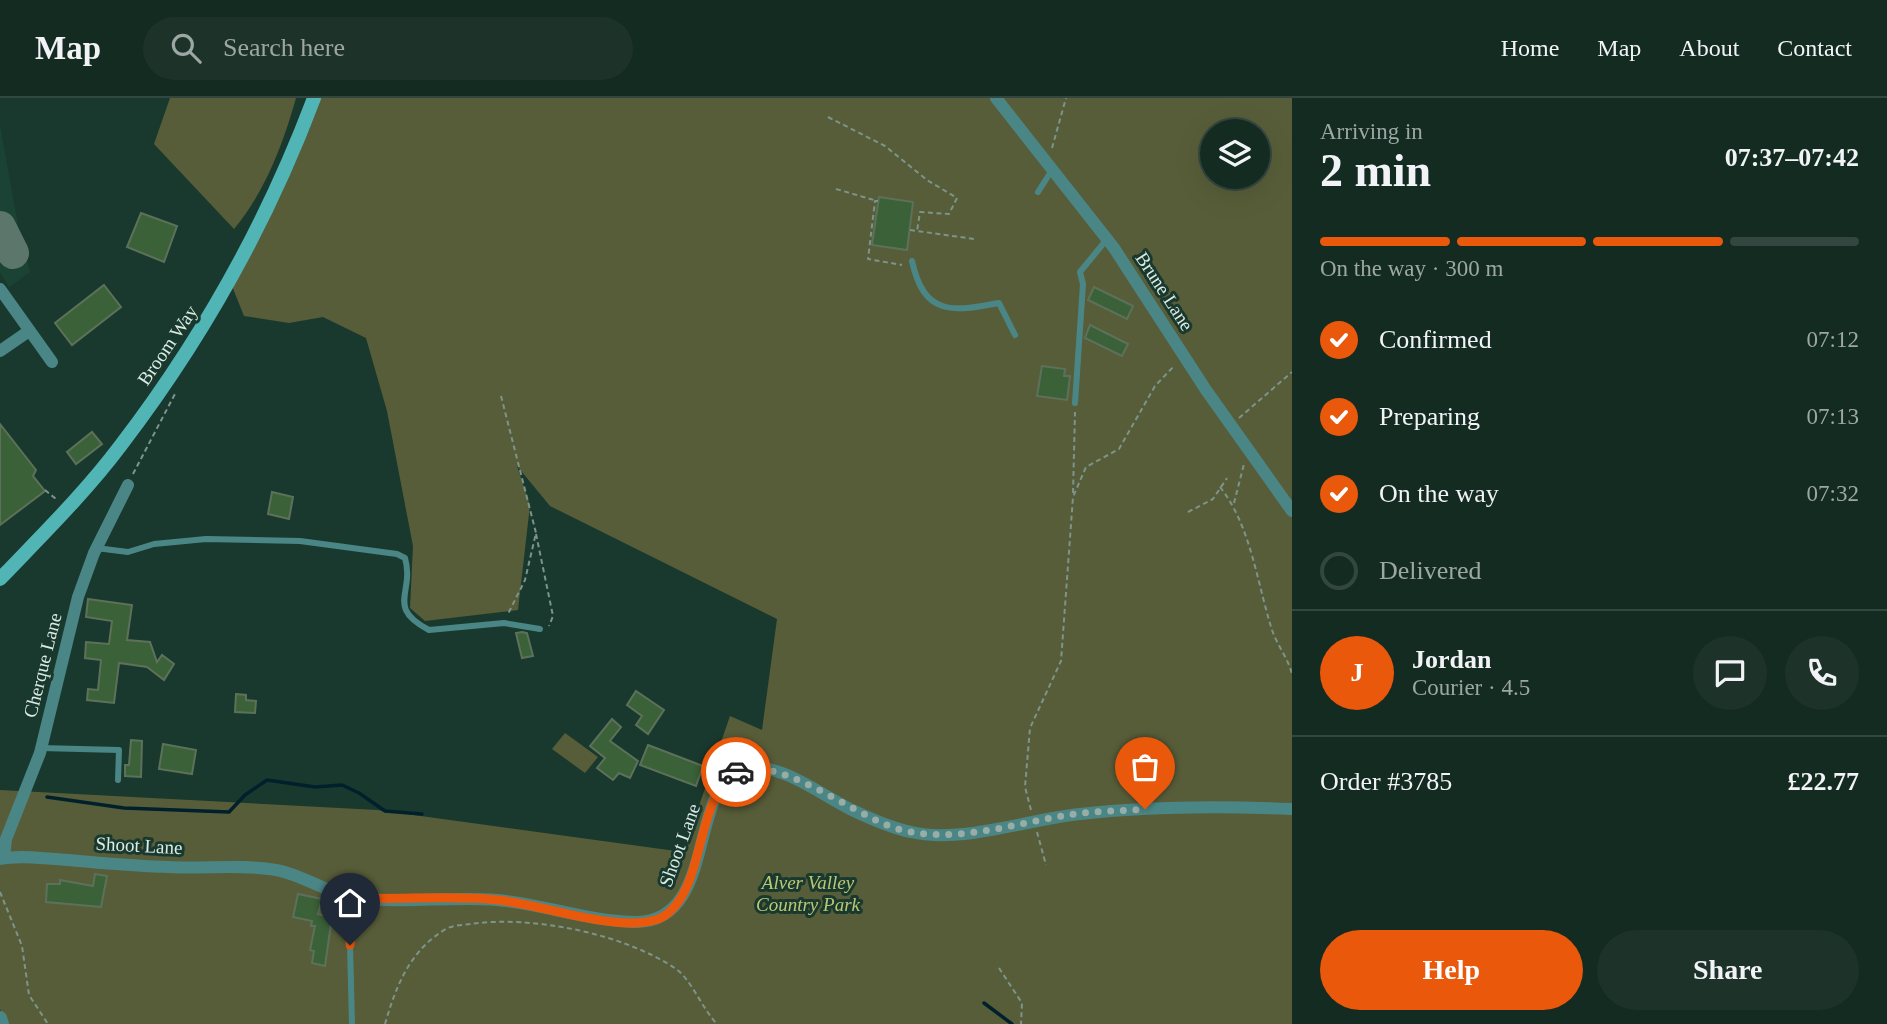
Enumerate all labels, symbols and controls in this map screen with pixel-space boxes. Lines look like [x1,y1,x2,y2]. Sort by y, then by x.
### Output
search box [143,17,633,80]
icon: search [167,29,205,67]
text: Map [35,30,101,66]
text: Search here [223,33,345,62]
text: Home [1501,35,1559,61]
text: Map [1597,35,1641,61]
text: About [1679,35,1739,61]
text: Contact [1777,35,1852,61]
map controls [1200,119,1270,189]
button: layers [1200,119,1270,189]
text: Arriving in [1320,119,1423,144]
text: 07:37–07:42 [1725,143,1859,172]
text: 2 min [1320,145,1431,196]
street label: Brune Lane [1131,248,1198,334]
text: On the way · 300 m [1320,256,1503,281]
street label: Broom Way [133,301,202,389]
icon: check [1320,321,1358,359]
text: Confirmed [1379,325,1492,354]
text: 07:12 [1807,327,1859,352]
icon: check [1320,398,1358,436]
text: Preparing [1379,402,1480,431]
text: 07:13 [1807,404,1859,429]
icon: check [1320,475,1358,513]
text: On the way [1379,479,1499,508]
text: 07:32 [1807,481,1859,506]
text: Delivered [1379,556,1482,585]
street label: Cherque Lane [19,611,66,720]
button: chat [1693,636,1767,710]
button: phone [1785,636,1859,710]
text: Jordan [1412,645,1491,674]
text: J [1351,658,1364,687]
text: Courier · 4.5 [1412,675,1530,700]
courier [701,737,771,807]
pin [1115,737,1175,809]
icon: bag [1126,748,1164,786]
icon: car [717,753,755,791]
text: Order #3785 [1320,767,1452,796]
text: £22.77 [1788,767,1859,796]
street label: Shoot Lane [655,801,704,890]
street label: Shoot Lane [95,833,183,858]
park label: Alver Valley Country Park [756,872,861,915]
pin [320,873,380,945]
icon: home [331,884,369,922]
button: Help [1320,930,1583,1010]
button: Share [1597,930,1859,1010]

